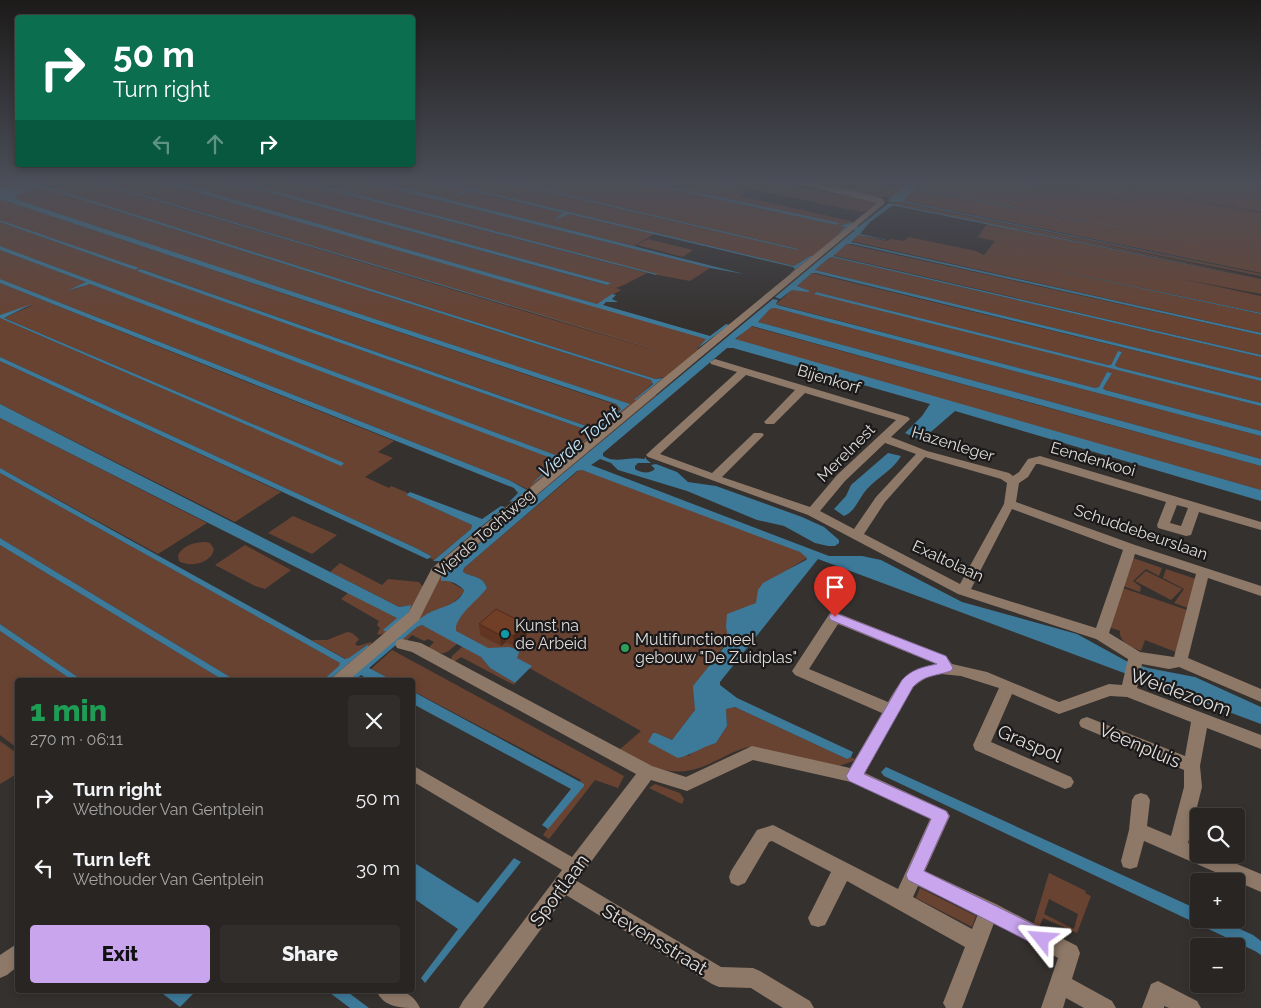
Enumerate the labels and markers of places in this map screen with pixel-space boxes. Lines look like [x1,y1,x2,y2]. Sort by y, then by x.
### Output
pin [814,566,856,617]
place label: Kunst na de Arbeid [515,616,587,653]
marker: Kunst na de Arbeid [499,628,511,640]
place label: Multifunctioneel gebouw "De Zuidplas" [635,630,797,667]
marker: Multifunctioneel gebouw "De Zuidplas" [619,642,631,654]

